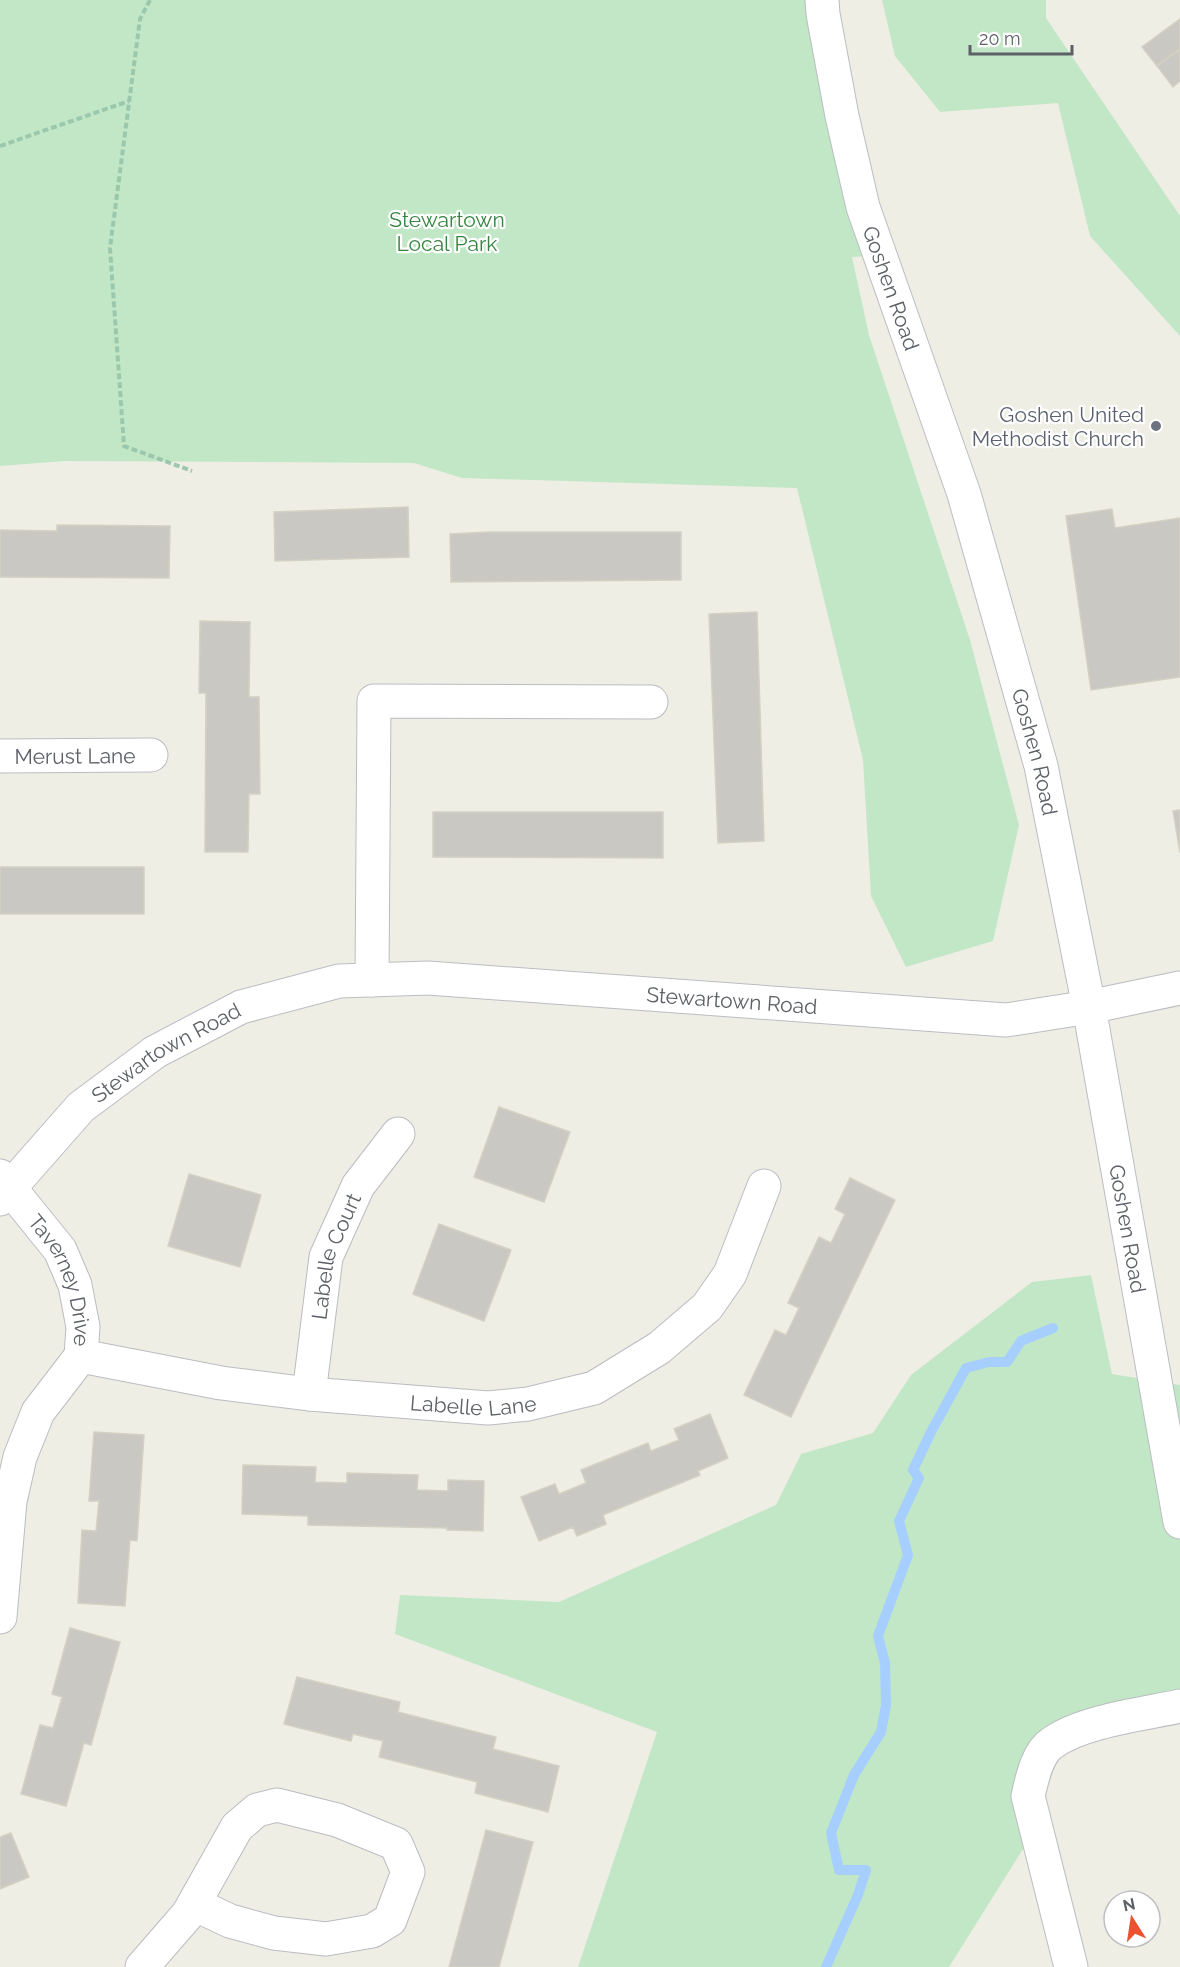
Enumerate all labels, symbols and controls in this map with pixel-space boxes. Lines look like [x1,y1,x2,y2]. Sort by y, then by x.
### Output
scale bar [970,18,1072,56]
text: 20 m [979,28,1021,49]
park label: Stewartown Local Park [389,207,505,256]
street label: Goshen Road [858,222,925,354]
place label: Goshen United Methodist Church [972,402,1144,451]
marker: Goshen United Methodist Church [1149,419,1163,433]
street label: Goshen Road [1007,685,1063,817]
street label: Merust Lane [14,743,136,768]
street label: Stewartown Road [646,981,818,1019]
street label: Stewartown Road [86,997,245,1108]
street label: Goshen Road [1105,1162,1152,1295]
street label: Labelle Court [306,1189,366,1321]
street label: Taverney Drive [23,1209,96,1347]
street label: Labelle Lane [409,1389,539,1420]
north arrow [1102,1889,1162,1949]
text: N [1121,1894,1137,1915]

